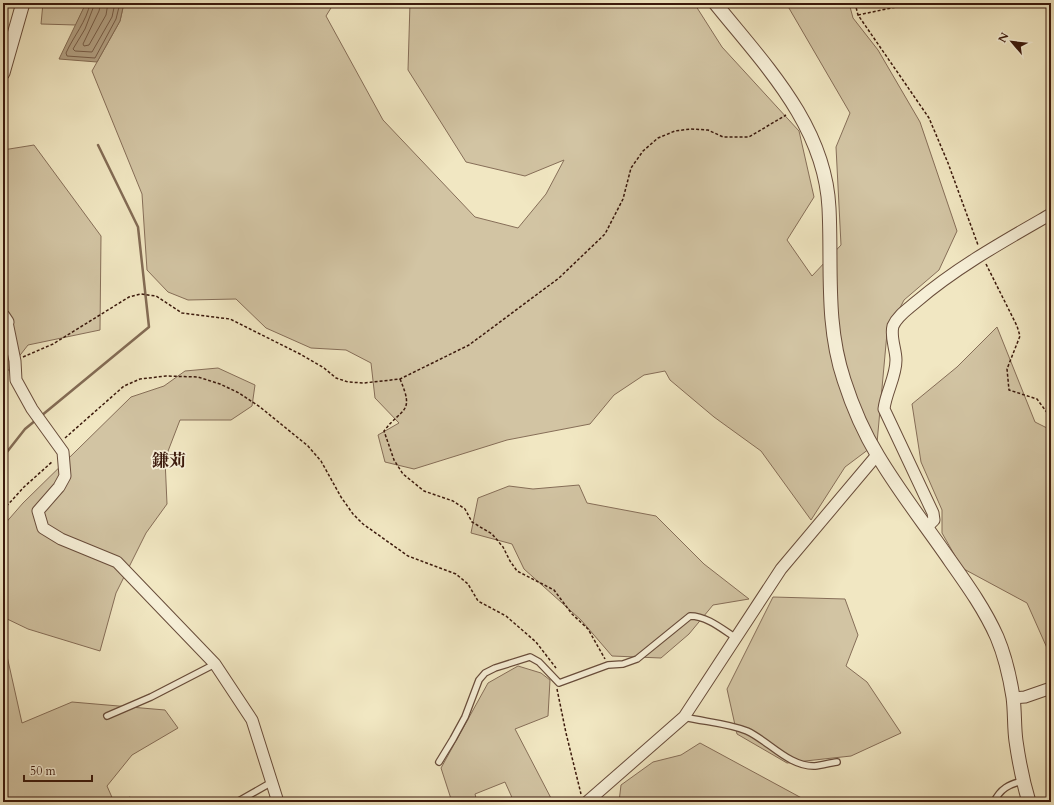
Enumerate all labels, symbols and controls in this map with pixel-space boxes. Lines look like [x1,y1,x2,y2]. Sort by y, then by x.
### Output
north arrow [992,22,1032,62]
text: N [995,29,1013,45]
district label: 鎌苅 [152,449,186,472]
scale bar [24,757,92,783]
text: 50 m [30,763,57,779]

